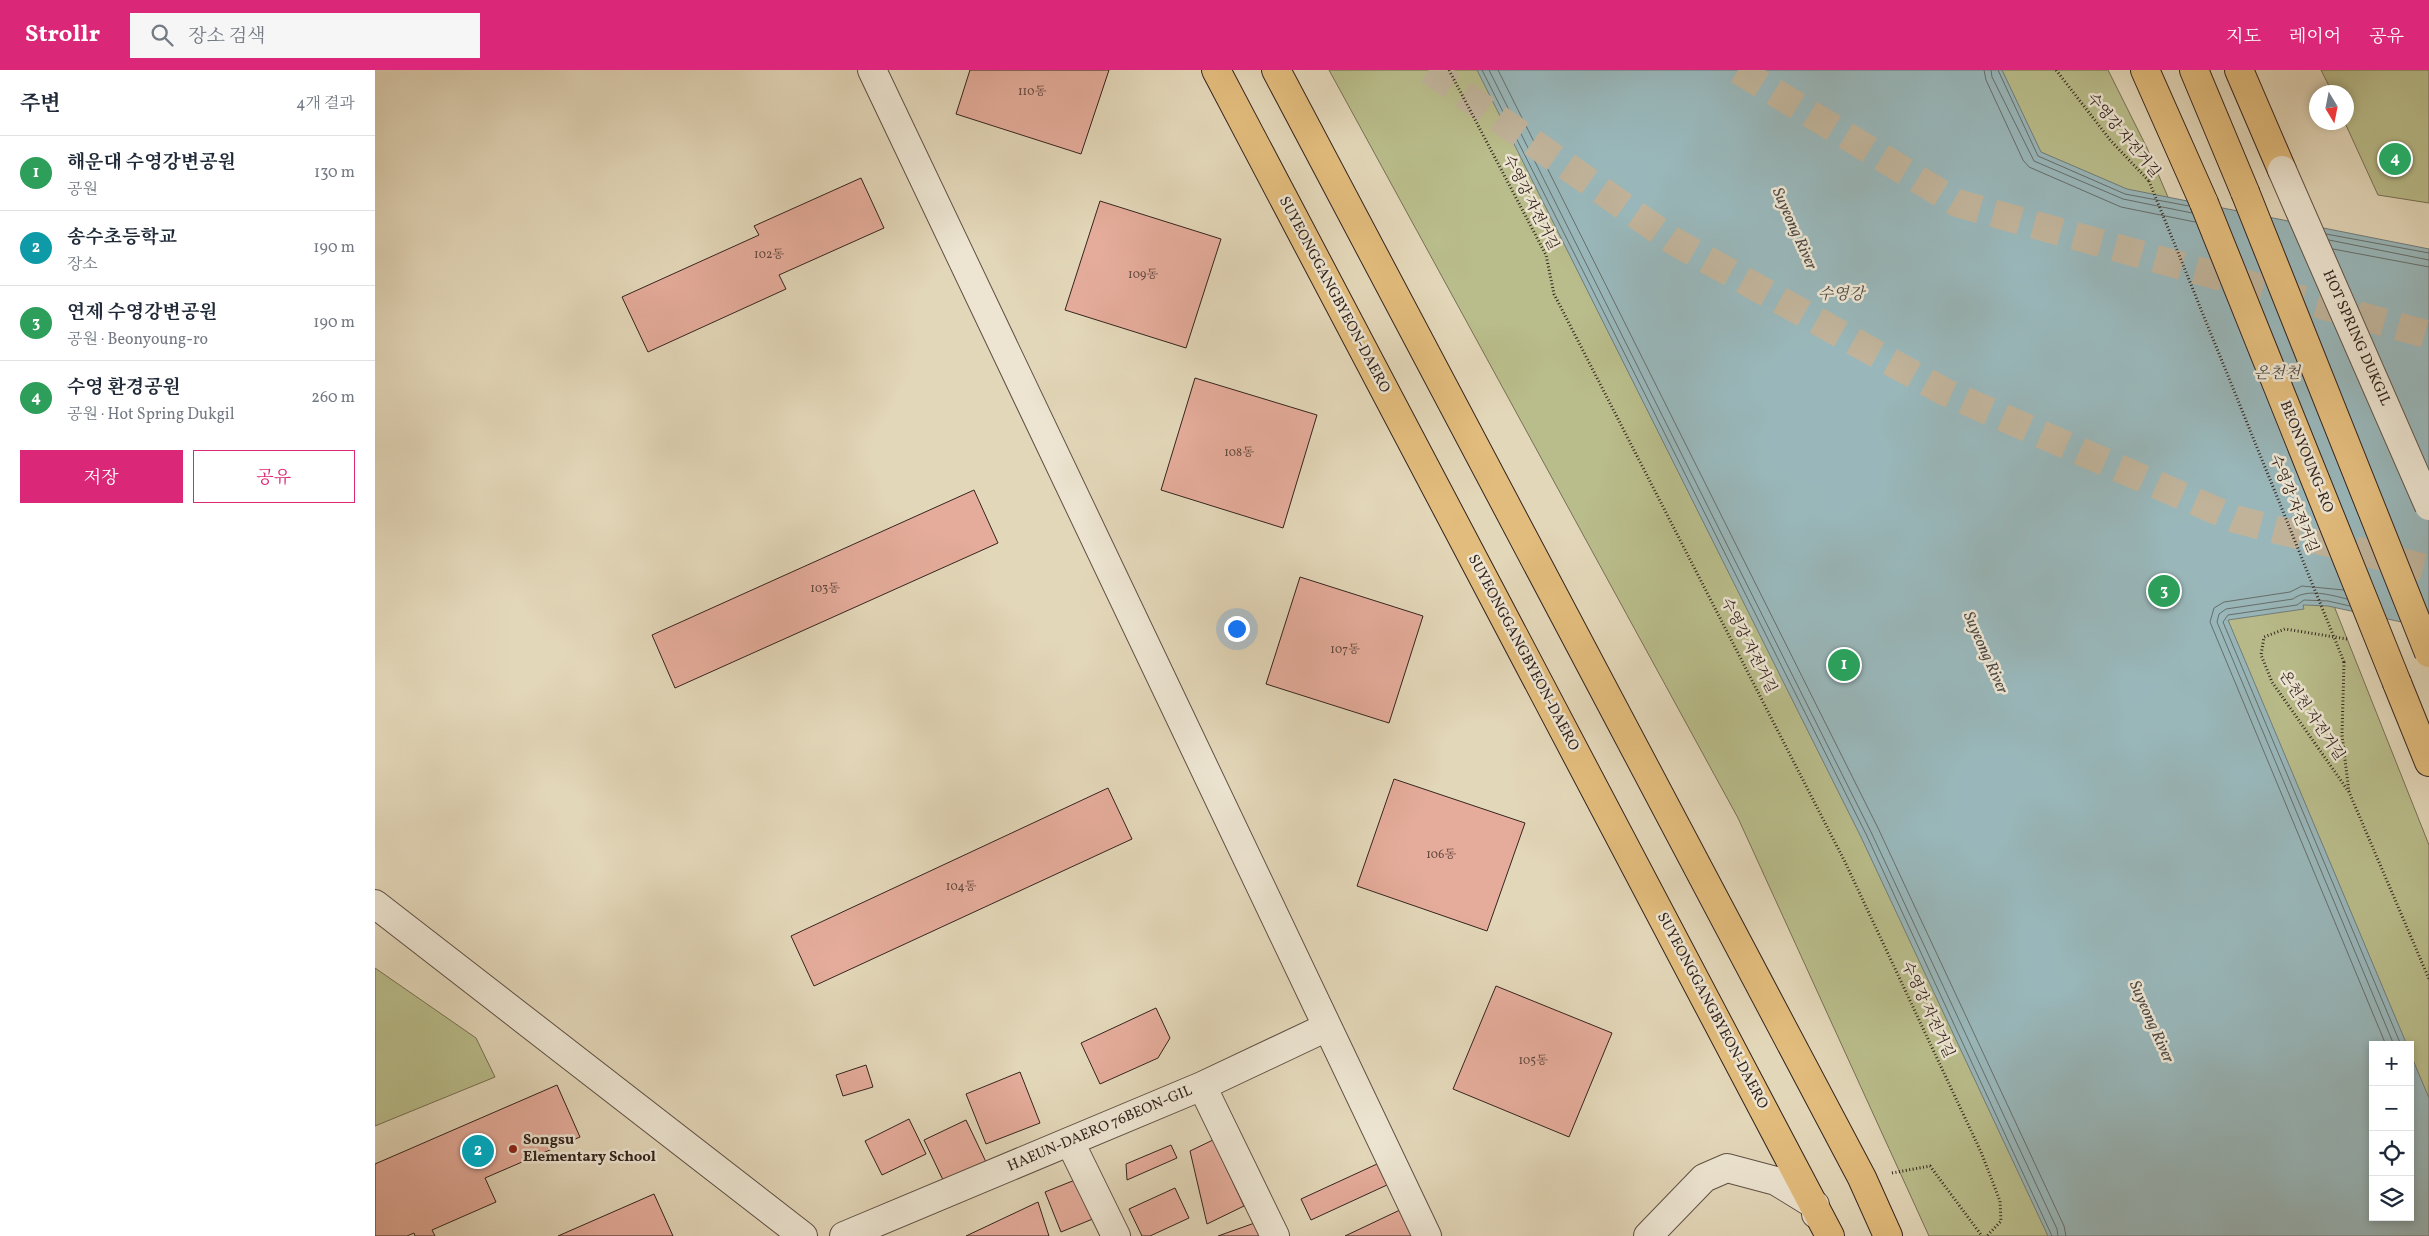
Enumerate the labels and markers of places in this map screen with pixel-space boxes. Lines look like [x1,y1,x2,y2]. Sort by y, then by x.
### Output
pin: 4 [2379,140,2411,178]
pin: 3 [2148,572,2180,610]
pin: 1 [1828,646,1860,684]
place label: Songsu Elementary School [523,1130,656,1168]
pin: 2 [462,1132,494,1170]
marker: Songsu Elementary School [507,1143,519,1155]

